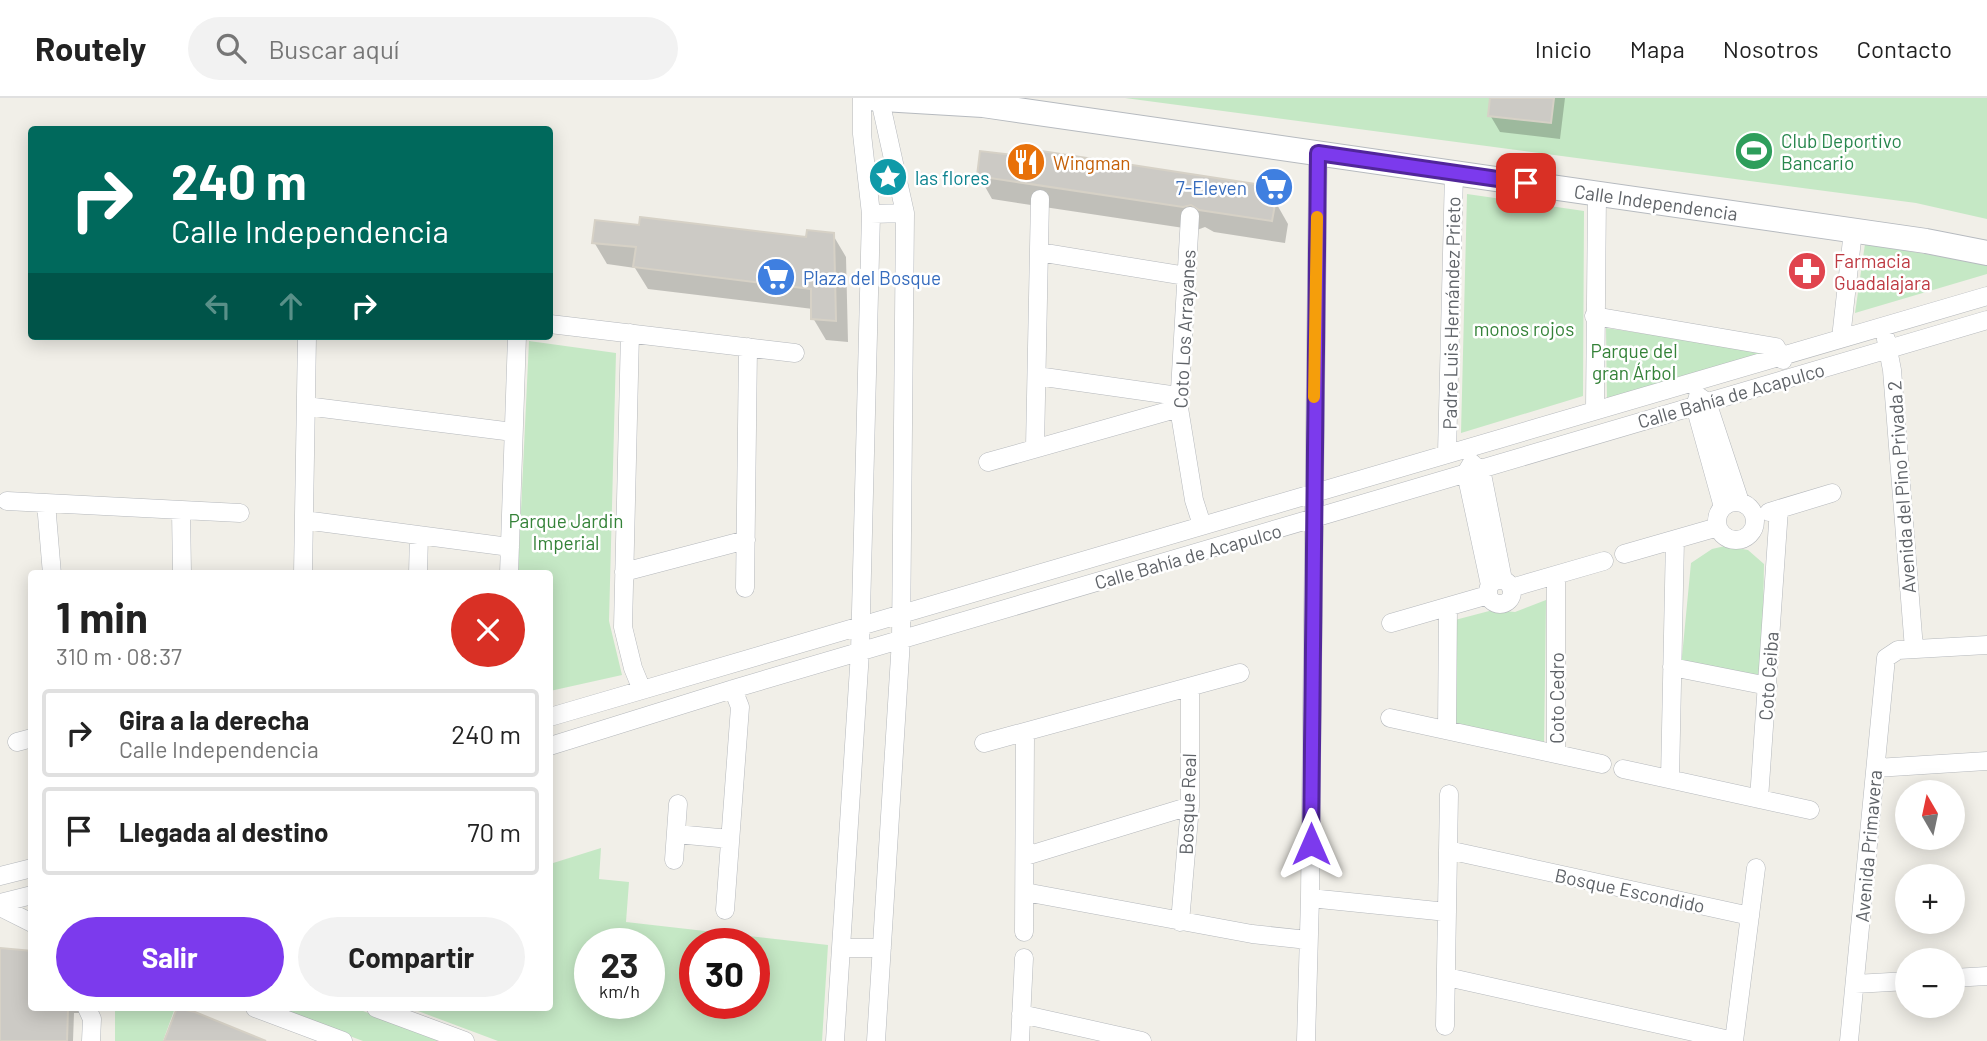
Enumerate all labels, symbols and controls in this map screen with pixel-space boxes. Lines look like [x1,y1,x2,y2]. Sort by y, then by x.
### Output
search box [188,17,678,80]
text: Routely [35,28,146,68]
icon: search [212,29,250,67]
text: Buscar aquí [268,33,399,64]
text: Inicio [1535,34,1592,63]
text: Mapa [1630,34,1685,63]
text: Nosotros [1723,34,1819,63]
text: Contacto [1857,34,1952,63]
place label: Club Deportivo Bancario [1781,129,1902,174]
sports icon: Club Deportivo Bancario [1733,130,1775,172]
restaurant icon: Wingman [1005,141,1047,183]
text: 240 m [171,151,307,210]
place label: Wingman [1053,151,1131,174]
pin [1496,153,1556,213]
icon: right [56,154,147,245]
place icon: las flores [867,156,909,198]
icon: arrive [1507,164,1545,202]
place label: las flores [915,166,989,189]
supermarket icon: 7-Eleven [1253,166,1295,208]
place label: 7-Eleven [1176,176,1247,199]
street label: Calle Independencia [1573,179,1739,225]
street label: Padre Luis Hernández Prieto [1437,196,1465,430]
text: Calle Independencia [171,211,449,249]
street label: Coto Los Arrayanes [1168,249,1200,409]
place label: Farmacia Guadalajara [1834,249,1931,294]
pharmacy icon: Farmacia Guadalajara [1786,250,1828,292]
supermarket icon: Plaza del Bosque [755,256,797,298]
place label: Plaza del Bosque [803,266,941,289]
icon: left [199,287,237,325]
icon: ahead [272,287,310,325]
icon: right [345,287,383,325]
park label: monos rojos [1474,317,1574,340]
park label: Parque del gran Árbol [1590,339,1678,384]
street label: Calle Bahía de Acapulco [1635,357,1827,433]
street label: Avenida del Pino Privada 2 [1882,380,1920,594]
park label: Parque Jardin Imperial [508,509,624,554]
street label: Calle Bahía de Acapulco [1092,518,1284,594]
text: 1 min [56,591,148,641]
button: close [451,593,525,667]
street label: Coto Ceiba [1753,631,1783,721]
text: 310 m · 08:37 [56,642,182,670]
street label: Coto Cedro [1545,652,1568,744]
text: Gira a la derecha [119,704,309,735]
icon: right [60,714,98,752]
text: 240 m [451,718,521,749]
text: Calle Independencia [119,735,319,763]
street label: Bosque Real [1174,753,1200,855]
street label: Avenida Primavera [1850,769,1886,923]
north arrow [1895,780,1965,850]
map controls [1895,780,1965,1018]
position arrow [1274,807,1348,881]
icon: arrive [60,812,98,850]
text: Llegada al destino [119,816,328,847]
text: 70 m [467,816,521,847]
street label: Bosque Escondido [1553,863,1707,917]
button: + [1895,864,1965,934]
button: Salir [56,917,284,997]
button: Compartir [298,917,525,997]
speed limit sign: 30 [679,928,770,1019]
text: 23 [600,943,639,985]
button: − [1895,948,1965,1018]
text: km/h [599,980,640,1002]

